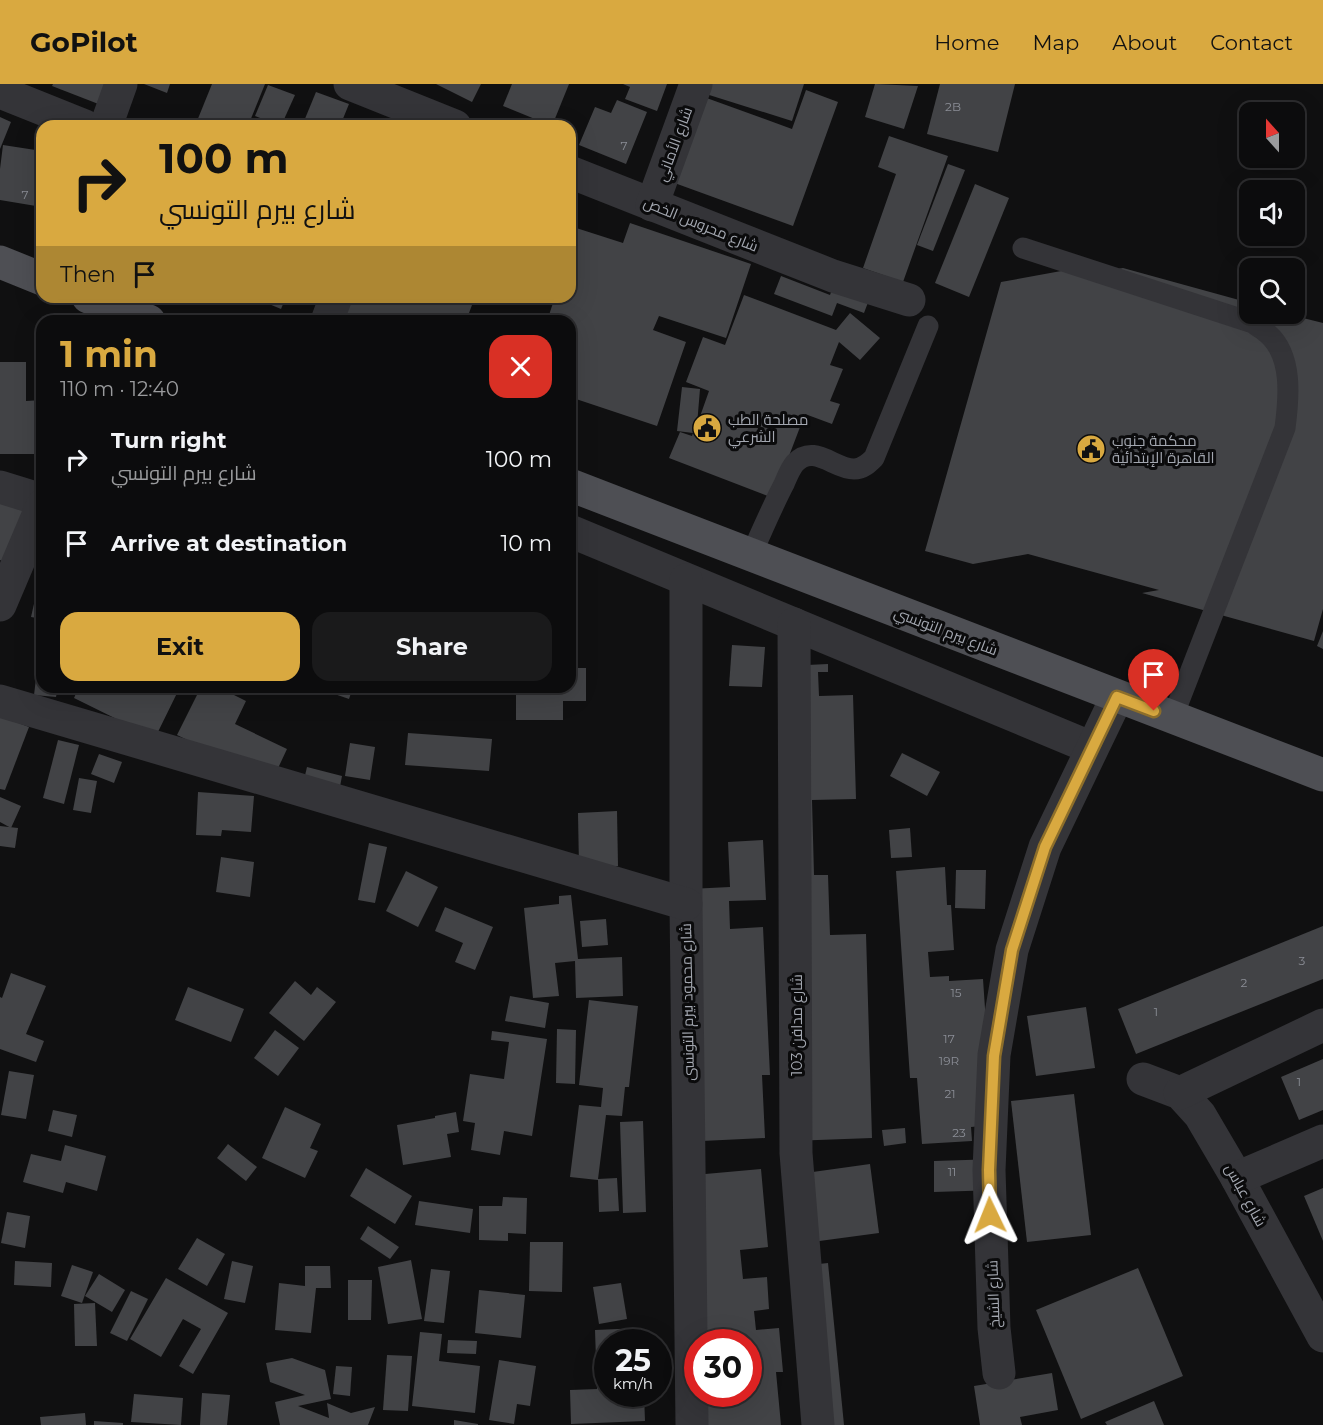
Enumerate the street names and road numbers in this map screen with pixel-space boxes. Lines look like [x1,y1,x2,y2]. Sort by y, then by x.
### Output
street label: شارع الأماني [652,104,699,185]
street label: شارع محروس الخص [640,192,761,258]
street label: شارع بيرم التونسي [891,603,1000,662]
street label: شارع محمود بيرم التونسى [676,923,700,1081]
street label: شارع مدافن 103 [787,974,808,1076]
street label: شارع عباس [1219,1160,1271,1231]
street label: شارع الشيخ [982,1260,1006,1328]

